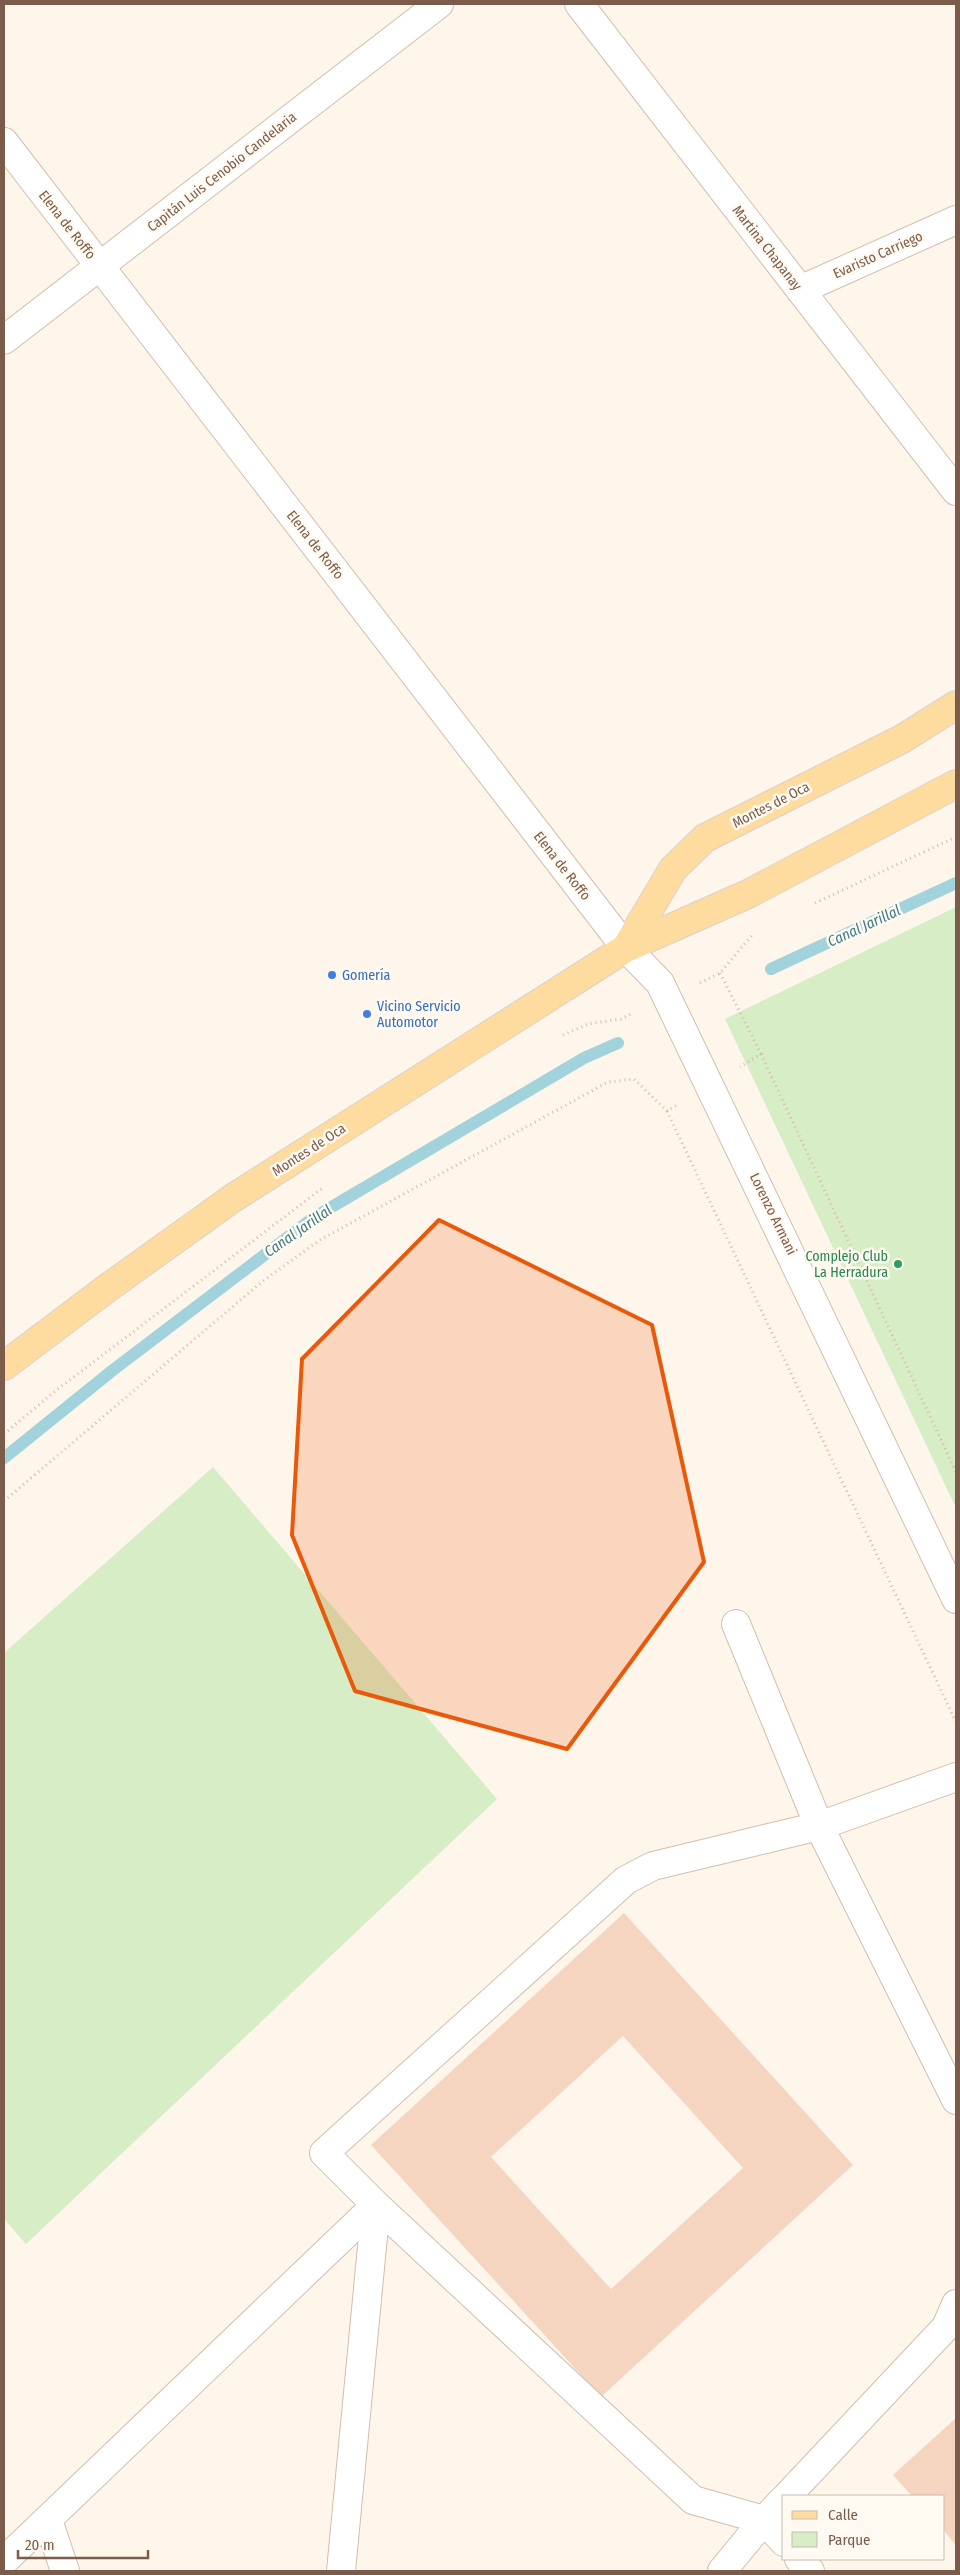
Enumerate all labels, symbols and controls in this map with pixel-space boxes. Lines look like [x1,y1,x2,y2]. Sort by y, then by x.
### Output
street label: Capitán Luis Cenobio Candelaria [144,108,300,235]
street label: Elena de Roffo [35,187,99,263]
street label: Martina Chapanay [729,202,806,294]
street label: Evaristo Carriego [831,228,925,282]
street label: Elena de Roffo [283,507,347,583]
street label: Montes de Oca [730,778,813,832]
street label: Elena de Roffo [530,828,594,904]
water label: Canal Jarillal [825,901,903,951]
place label: Gomería [342,967,390,984]
marker: Gomería [326,969,338,981]
place label: Vicino Servicio Automotor [377,998,461,1031]
marker: Vicino Servicio Automotor [361,1008,373,1020]
street label: Montes de Oca [269,1120,349,1180]
street label: Lorenzo Armani [746,1170,800,1258]
water label: Canal Jarillal [261,1201,335,1261]
place label: Complejo Club La Herradura [805,1248,888,1281]
marker: Complejo Club La Herradura [892,1258,904,1270]
legend [782,2495,945,2560]
text: Calle [828,2506,858,2524]
scale bar [18,2528,148,2560]
text: Parque [828,2531,871,2549]
text: 20 m [25,2536,55,2554]

